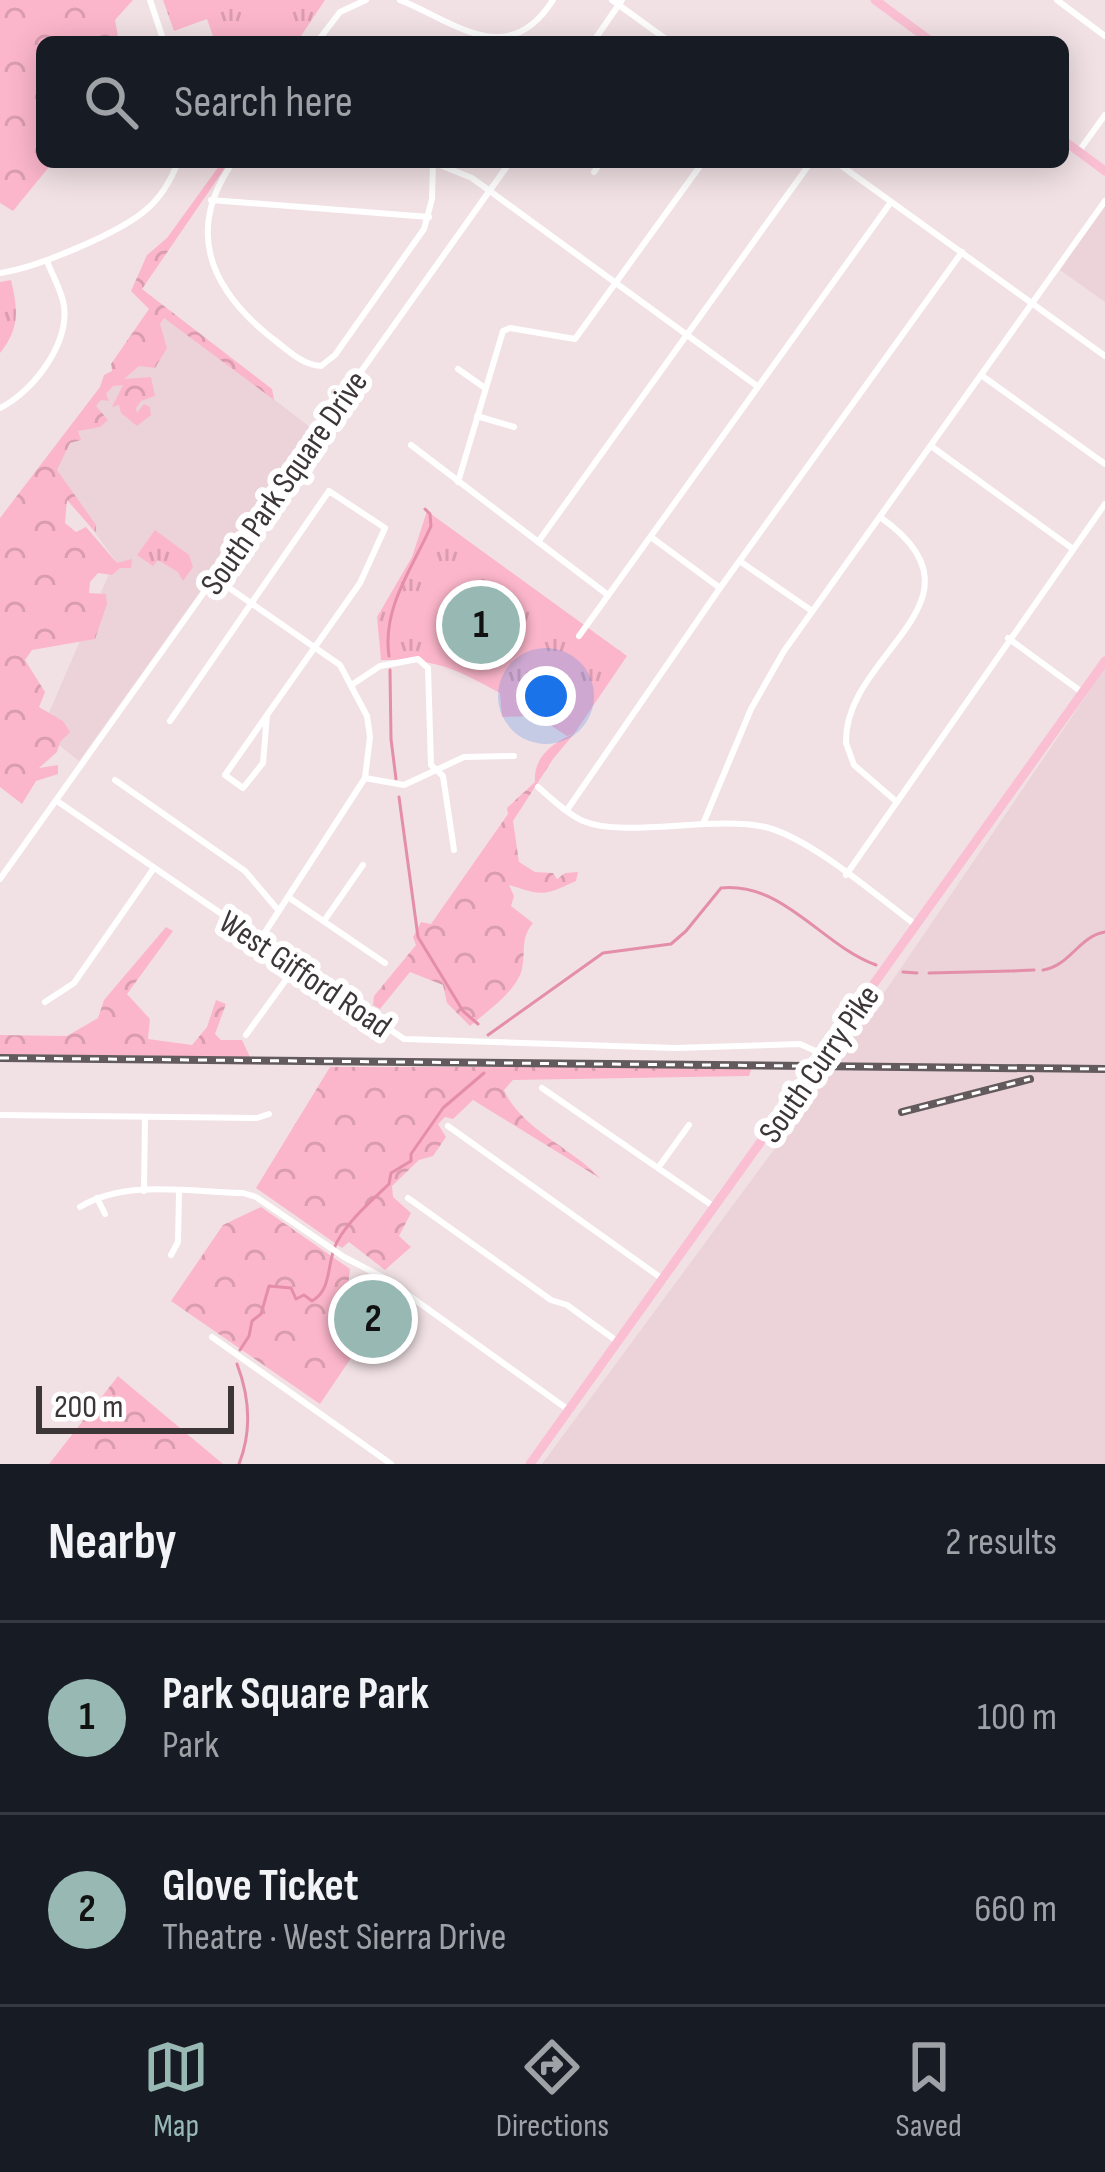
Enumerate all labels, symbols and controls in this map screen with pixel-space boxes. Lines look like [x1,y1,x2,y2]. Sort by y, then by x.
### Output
search box [36,36,1069,168]
icon: search [78,69,144,135]
text: Search here [174,75,353,130]
street label: South Park Square Drive [193,364,377,603]
pin: 1 [442,580,520,670]
your location [516,666,576,726]
street label: West Gifford Road [211,902,398,1047]
street label: South Curry Pike [751,978,889,1151]
pin: 2 [334,1274,412,1364]
scale bar [36,1380,234,1433]
text: 200 m [54,1387,123,1427]
text: Nearby [48,1512,177,1573]
text: 2 results [945,1519,1057,1566]
text: Park Square Park [162,1667,429,1722]
text: 1 [79,1694,95,1741]
text: 100 m [977,1694,1057,1741]
text: Park [162,1722,219,1769]
text: Glove Ticket [162,1859,359,1914]
text: 2 [78,1886,96,1933]
text: 660 m [974,1886,1057,1933]
text: Theatre · West Sierra Drive [162,1914,506,1961]
tab: Map [143,2034,209,2146]
tab: Directions [496,2034,609,2146]
tab: Saved [896,2034,962,2146]

